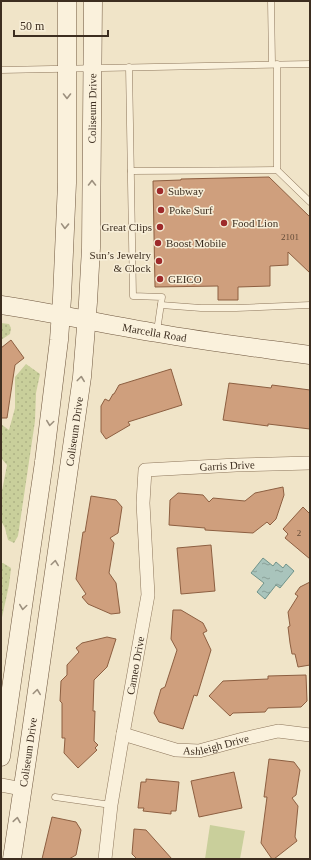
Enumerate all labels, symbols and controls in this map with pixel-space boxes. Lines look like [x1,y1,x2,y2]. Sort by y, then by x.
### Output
scale bar [14,12,108,38]
text: 50 m [20,19,45,33]
street label: Coliseum Drive [86,73,98,143]
one-way arrow [63,93,71,99]
one-way arrow [88,180,96,186]
place label: Subway [168,185,204,197]
marker: Subway [155,186,165,196]
place label: Poke Surf [169,204,213,216]
marker: Poke Surf [156,205,166,215]
place label: Food Lion [232,217,279,229]
marker: Food Lion [219,218,229,228]
place label: Great Clips [102,221,152,233]
marker: Great Clips [155,222,165,232]
one-way arrow [61,223,69,229]
house number: 2101 [281,232,299,242]
place label: Boost Mobile [166,237,226,249]
marker: Boost Mobile [153,238,163,248]
place label: Sun’s Jewelry & Clock [90,249,151,274]
marker: Sun’s Jewelry & Clock [154,256,164,266]
place label: GEICO [168,273,202,285]
marker: GEICO [155,274,165,284]
street label: Marcella Road [121,321,188,344]
one-way arrow [77,376,86,382]
street label: Coliseum Drive [63,396,85,467]
one-way arrow [45,420,54,426]
street label: Garris Drive [199,458,255,473]
house number: 2 [297,528,301,538]
one-way arrow [50,560,59,566]
one-way arrow [19,604,28,610]
street label: Cameo Drive [124,635,146,696]
one-way arrow [32,689,41,695]
street label: Coliseum Drive [17,717,39,788]
street label: Ashleigh Drive [183,732,250,757]
one-way arrow [13,817,21,824]

